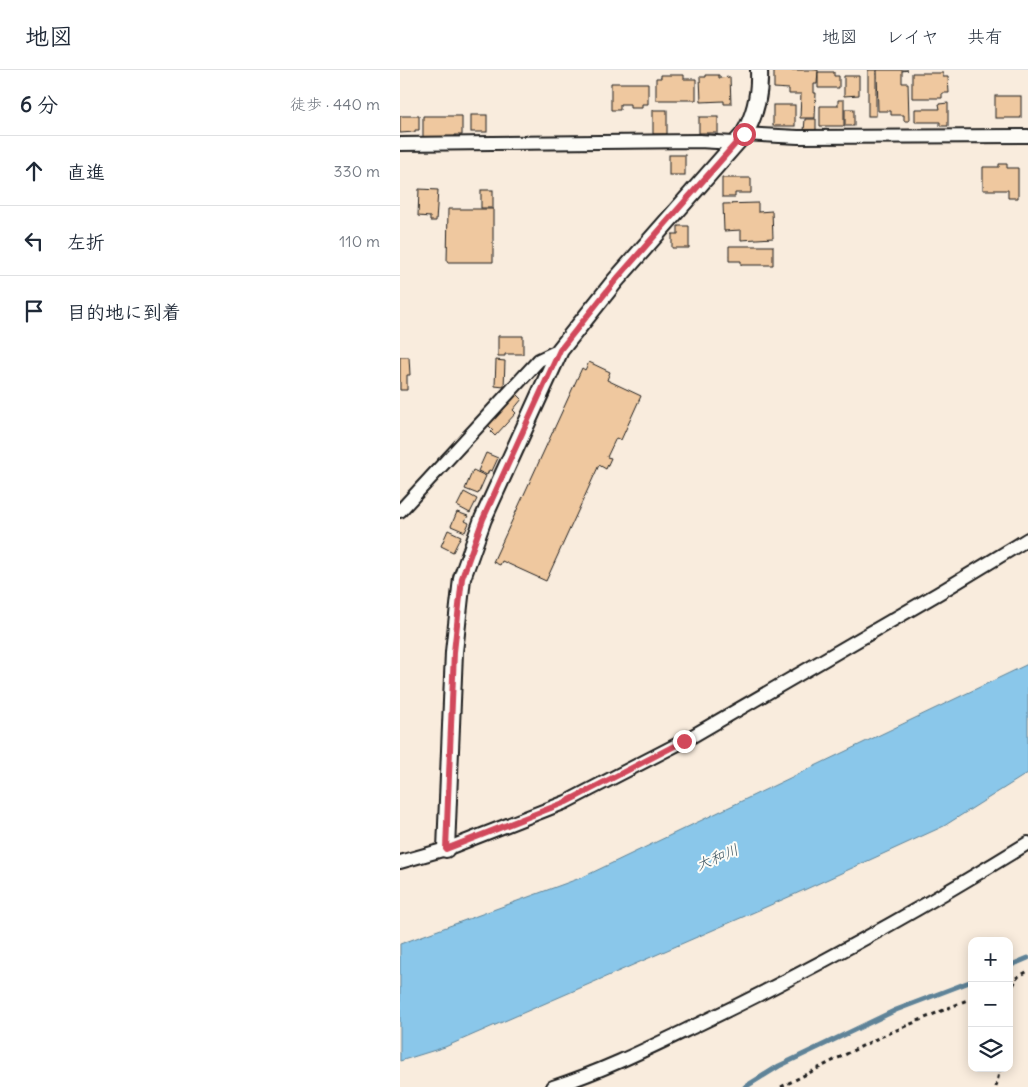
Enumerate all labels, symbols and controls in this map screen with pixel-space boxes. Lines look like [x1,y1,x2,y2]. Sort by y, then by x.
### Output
text: 地図 [25,21,73,51]
text: 地図 [822,25,858,48]
text: レイヤ [886,25,939,48]
text: 共有 [967,25,1003,48]
text: 6 分 [20,91,58,118]
text: 徒歩 · 440 m [290,94,380,114]
route start [733,123,756,146]
icon: ahead [20,157,48,185]
text: 直進 [67,160,105,184]
text: 330 m [333,161,380,181]
icon: left [20,227,48,255]
text: 左折 [67,230,105,254]
text: 110 m [339,231,380,251]
icon: arrive [20,297,48,325]
text: 目的地に到着 [67,300,181,324]
route end [673,730,696,753]
water label: 大和川 [693,839,741,875]
map controls [968,937,1013,1072]
button: + [968,937,1013,982]
button: − [968,982,1013,1027]
button: layers [968,1027,1013,1072]

